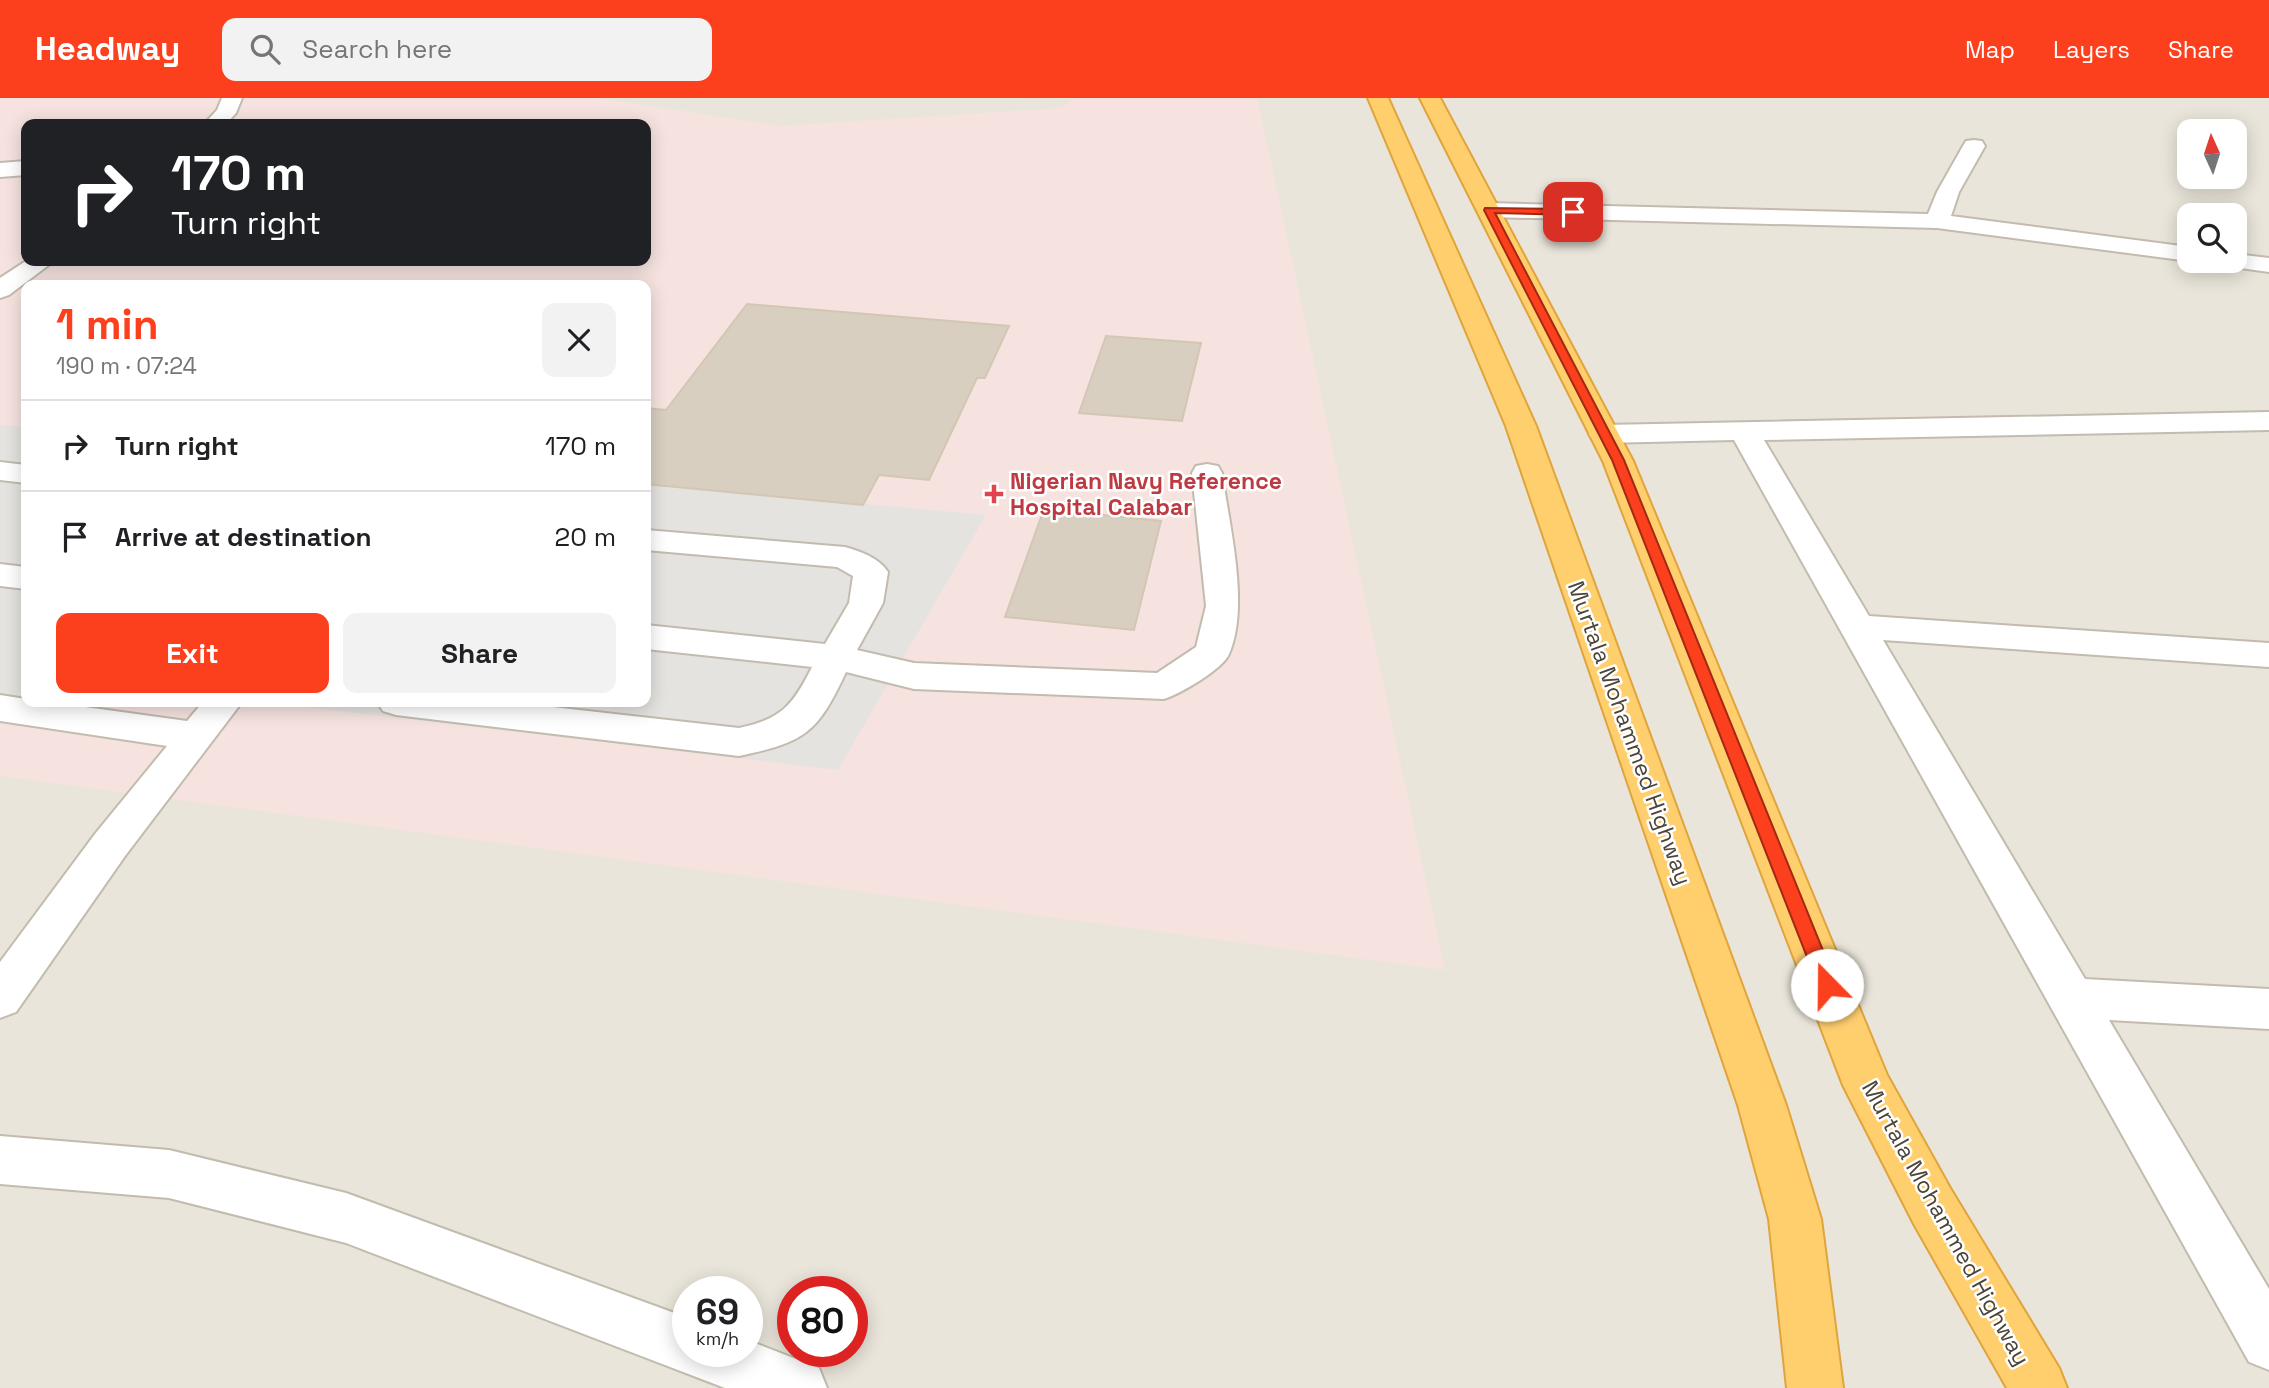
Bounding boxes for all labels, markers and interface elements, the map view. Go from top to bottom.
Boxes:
search box [222,18,712,81]
text: Headway [35,28,180,70]
icon: search [246,30,284,68]
text: Search here [302,32,452,66]
text: Map [1965,34,2015,65]
text: Layers [2053,34,2130,65]
text: Share [2168,34,2234,65]
north arrow [2177,119,2247,189]
map controls [2177,119,2247,273]
text: 170 m [171,142,306,204]
icon: right [56,147,147,238]
pin [1543,182,1603,242]
icon: arrive [1554,193,1592,231]
text: Turn right [171,203,321,243]
button: search [2177,203,2247,273]
text: 1 min [56,298,159,351]
button: close [542,303,616,377]
text: 190 m · 07:24 [56,351,197,381]
icon: right [56,427,94,465]
text: Turn right [115,429,239,463]
text: 170 m [545,429,616,463]
place label: Nigerian Navy Reference Hospital Calabar [1010,466,1282,522]
marker: Nigerian Navy Reference Hospital Calabar [984,484,1004,504]
icon: arrive [56,518,94,556]
text: Arrive at destination [115,520,372,554]
text: 20 m [555,520,616,554]
street label: Murtala Mohammed Highway [1561,577,1699,889]
button: Exit [56,613,329,693]
button: Share [343,613,616,693]
position arrow [1790,948,1864,1022]
street label: Murtala Mohammed Highway [1855,1075,2037,1371]
speed limit sign: 80 [777,1276,868,1367]
text: 69 [696,1290,739,1334]
text: km/h [696,1327,739,1350]

